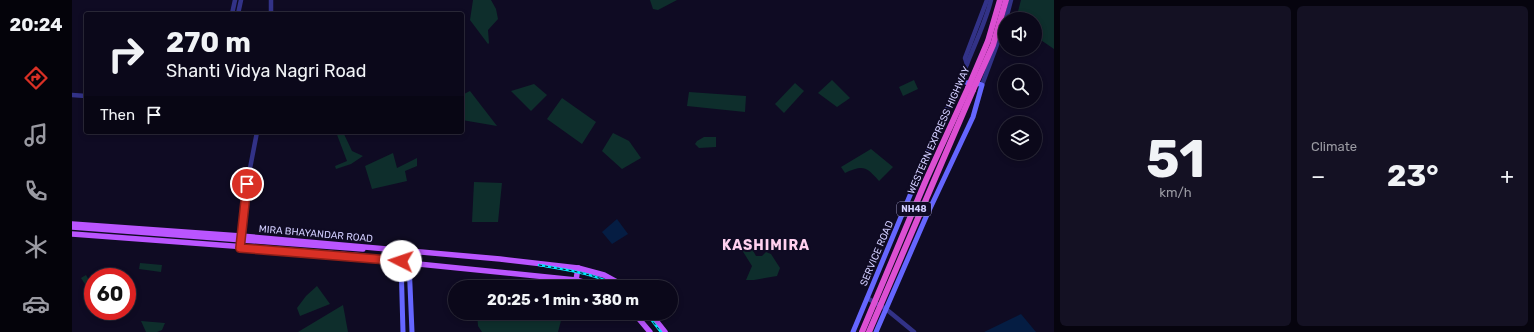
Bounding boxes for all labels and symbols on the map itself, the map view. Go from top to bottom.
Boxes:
street label: WESTERN EXPRESS HIGHWAY [905,64,973,196]
pin [230,167,264,201]
road number: NH48 [897,202,931,216]
street label: SERVICE ROAD [858,219,896,288]
street label: MIRA BHAYANDAR ROAD [258,223,374,245]
district label: KASHIMIRA [722,237,810,254]
position arrow [380,240,422,282]
speed limit sign: 60 [84,268,136,320]

